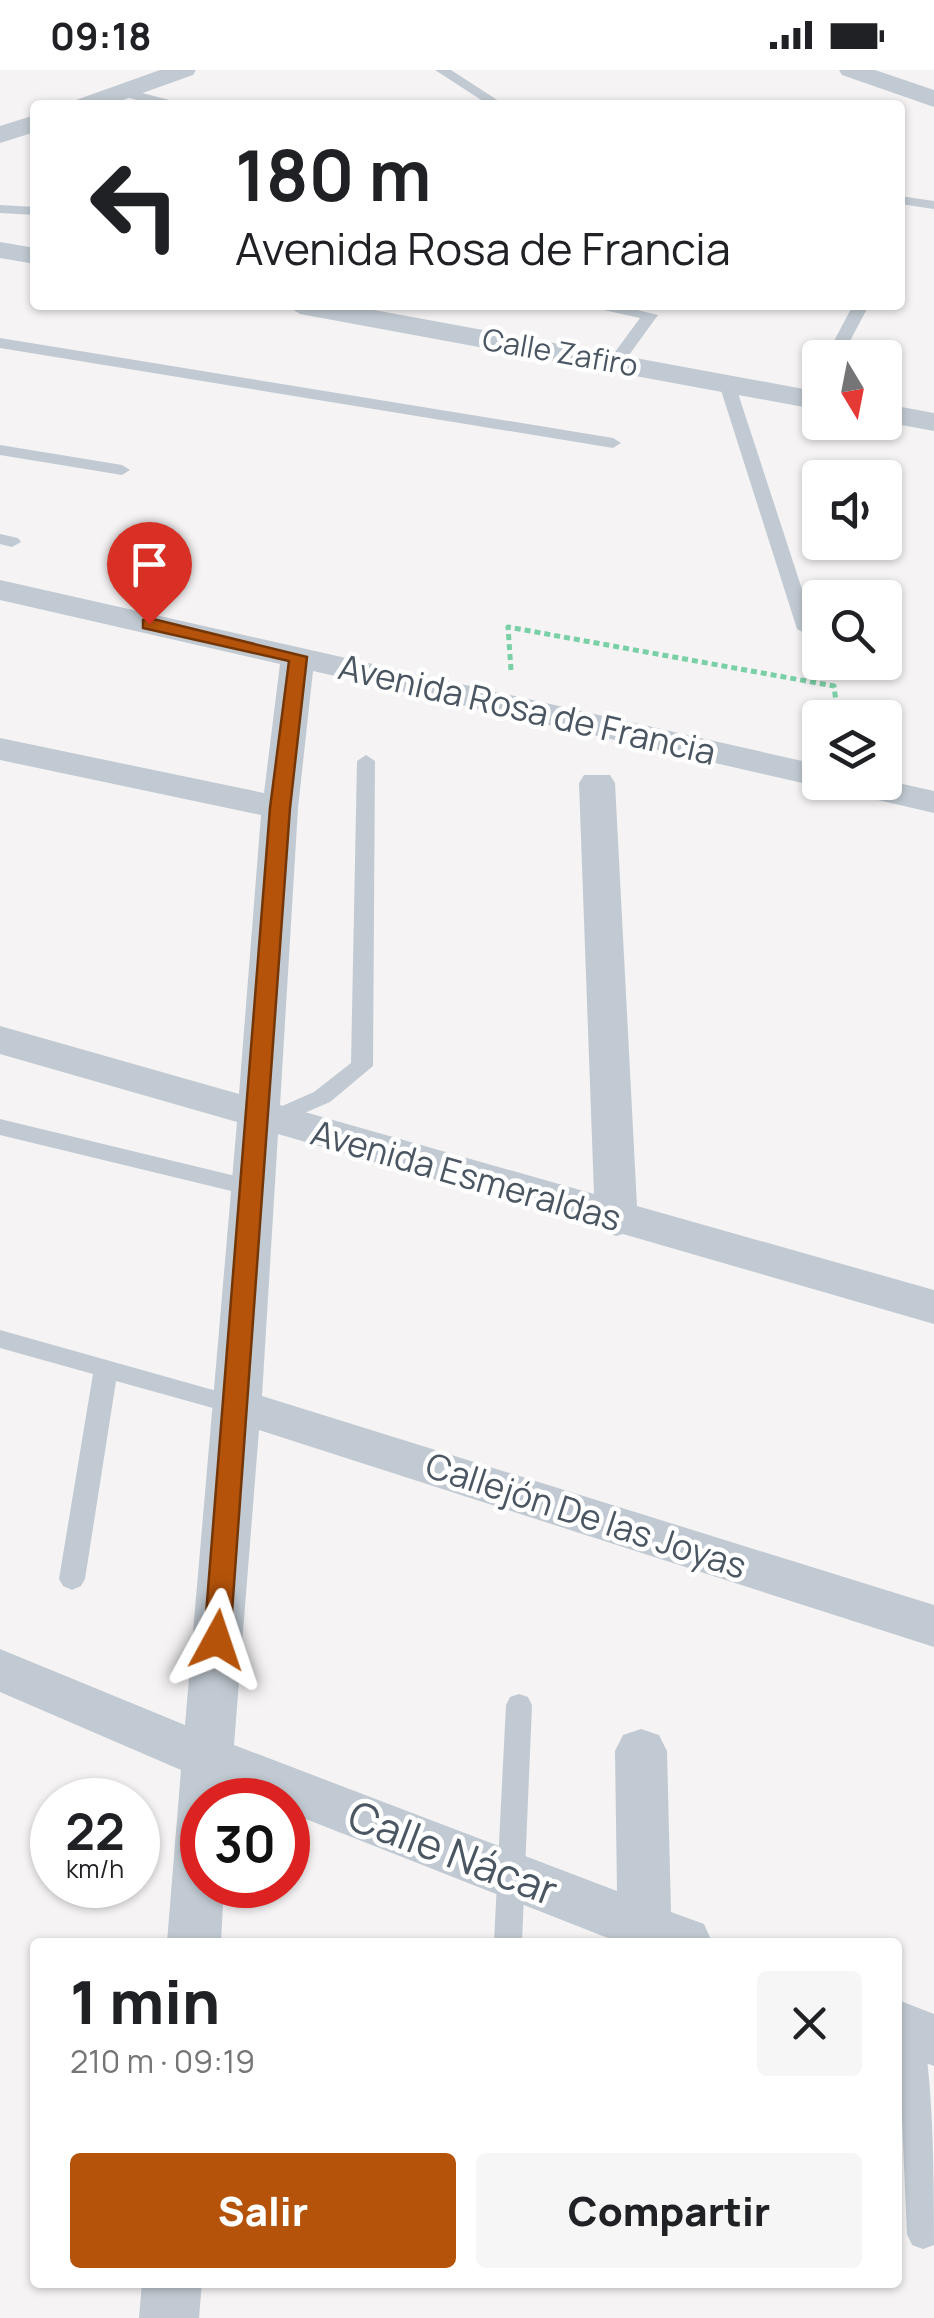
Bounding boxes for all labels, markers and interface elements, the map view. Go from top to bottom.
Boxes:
text: 09:18 [50,9,152,61]
text: 180 m [235,126,432,222]
icon: left [70,140,200,270]
text: Avenida Rosa de Francia [235,217,731,279]
street label: Calle Zafiro [479,318,641,385]
north arrow [802,340,902,440]
map controls [802,340,902,800]
button: sound [802,460,902,560]
pin [107,522,192,625]
icon: arrive [122,537,177,592]
button: search [802,580,902,680]
street label: Avenida Rosa de Francia [334,642,721,776]
button: layers [802,700,902,800]
street label: Avenida Esmeraldas [306,1108,627,1242]
street label: Callejón De las Joyas [420,1441,753,1590]
position arrow [165,1588,269,1692]
speed limit sign: 30 [180,1778,310,1908]
street label: Calle Nácar [340,1786,566,1918]
text: 22 [65,1797,125,1865]
text: km/h [66,1851,124,1886]
text: 1 min [70,1960,220,2042]
button: close [757,1971,862,2076]
text: 210 m · 09:19 [70,2039,255,2083]
button: Salir [70,2153,456,2268]
button: Compartir [476,2153,862,2268]

